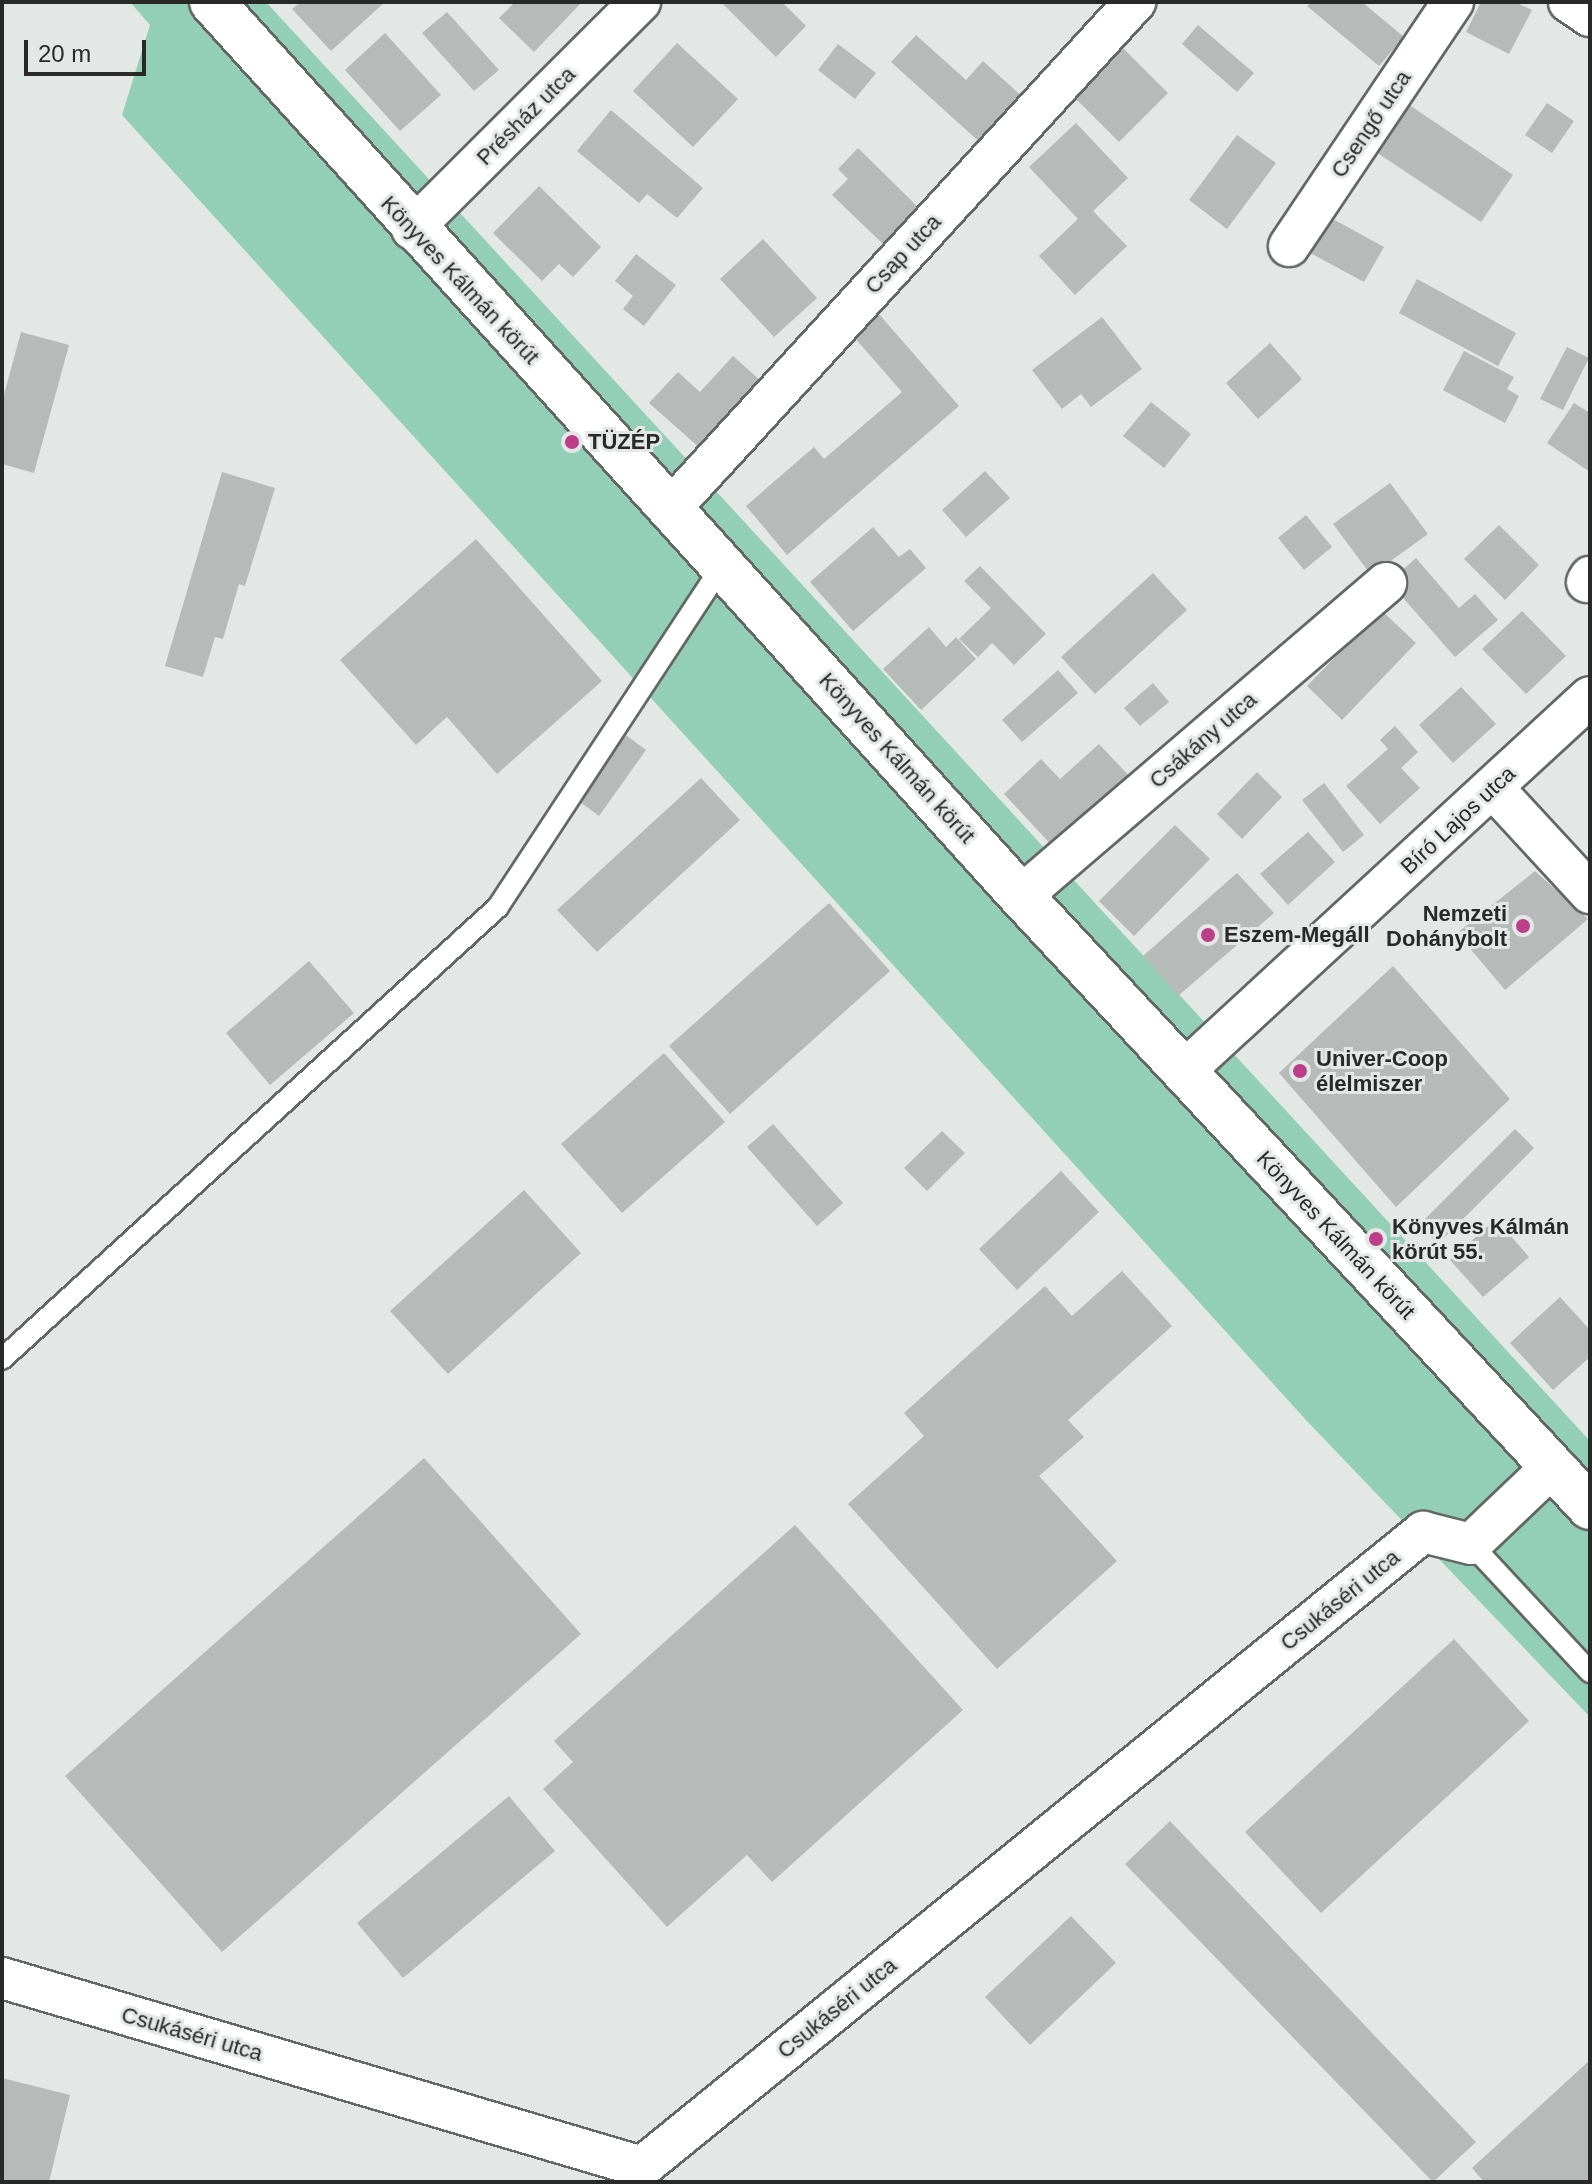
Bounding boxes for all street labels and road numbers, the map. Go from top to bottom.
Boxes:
street label: Présház utca [471,61,581,171]
street label: Csengő utca [1326,65,1416,183]
street label: Könyves Kálmán körút [375,191,545,369]
street label: Csap utca [860,209,946,299]
street label: Könyves Kálmán körút [814,667,980,849]
street label: Csákány utca [1144,686,1262,794]
street label: Bíró Lajos utca [1395,760,1521,880]
street label: Könyves Kálmán körút [1251,1146,1421,1324]
street label: Csukáséri utca [1275,1544,1405,1656]
street label: Csukáséri utca [772,1952,902,2064]
street label: Csukáséri utca [118,2001,266,2067]

